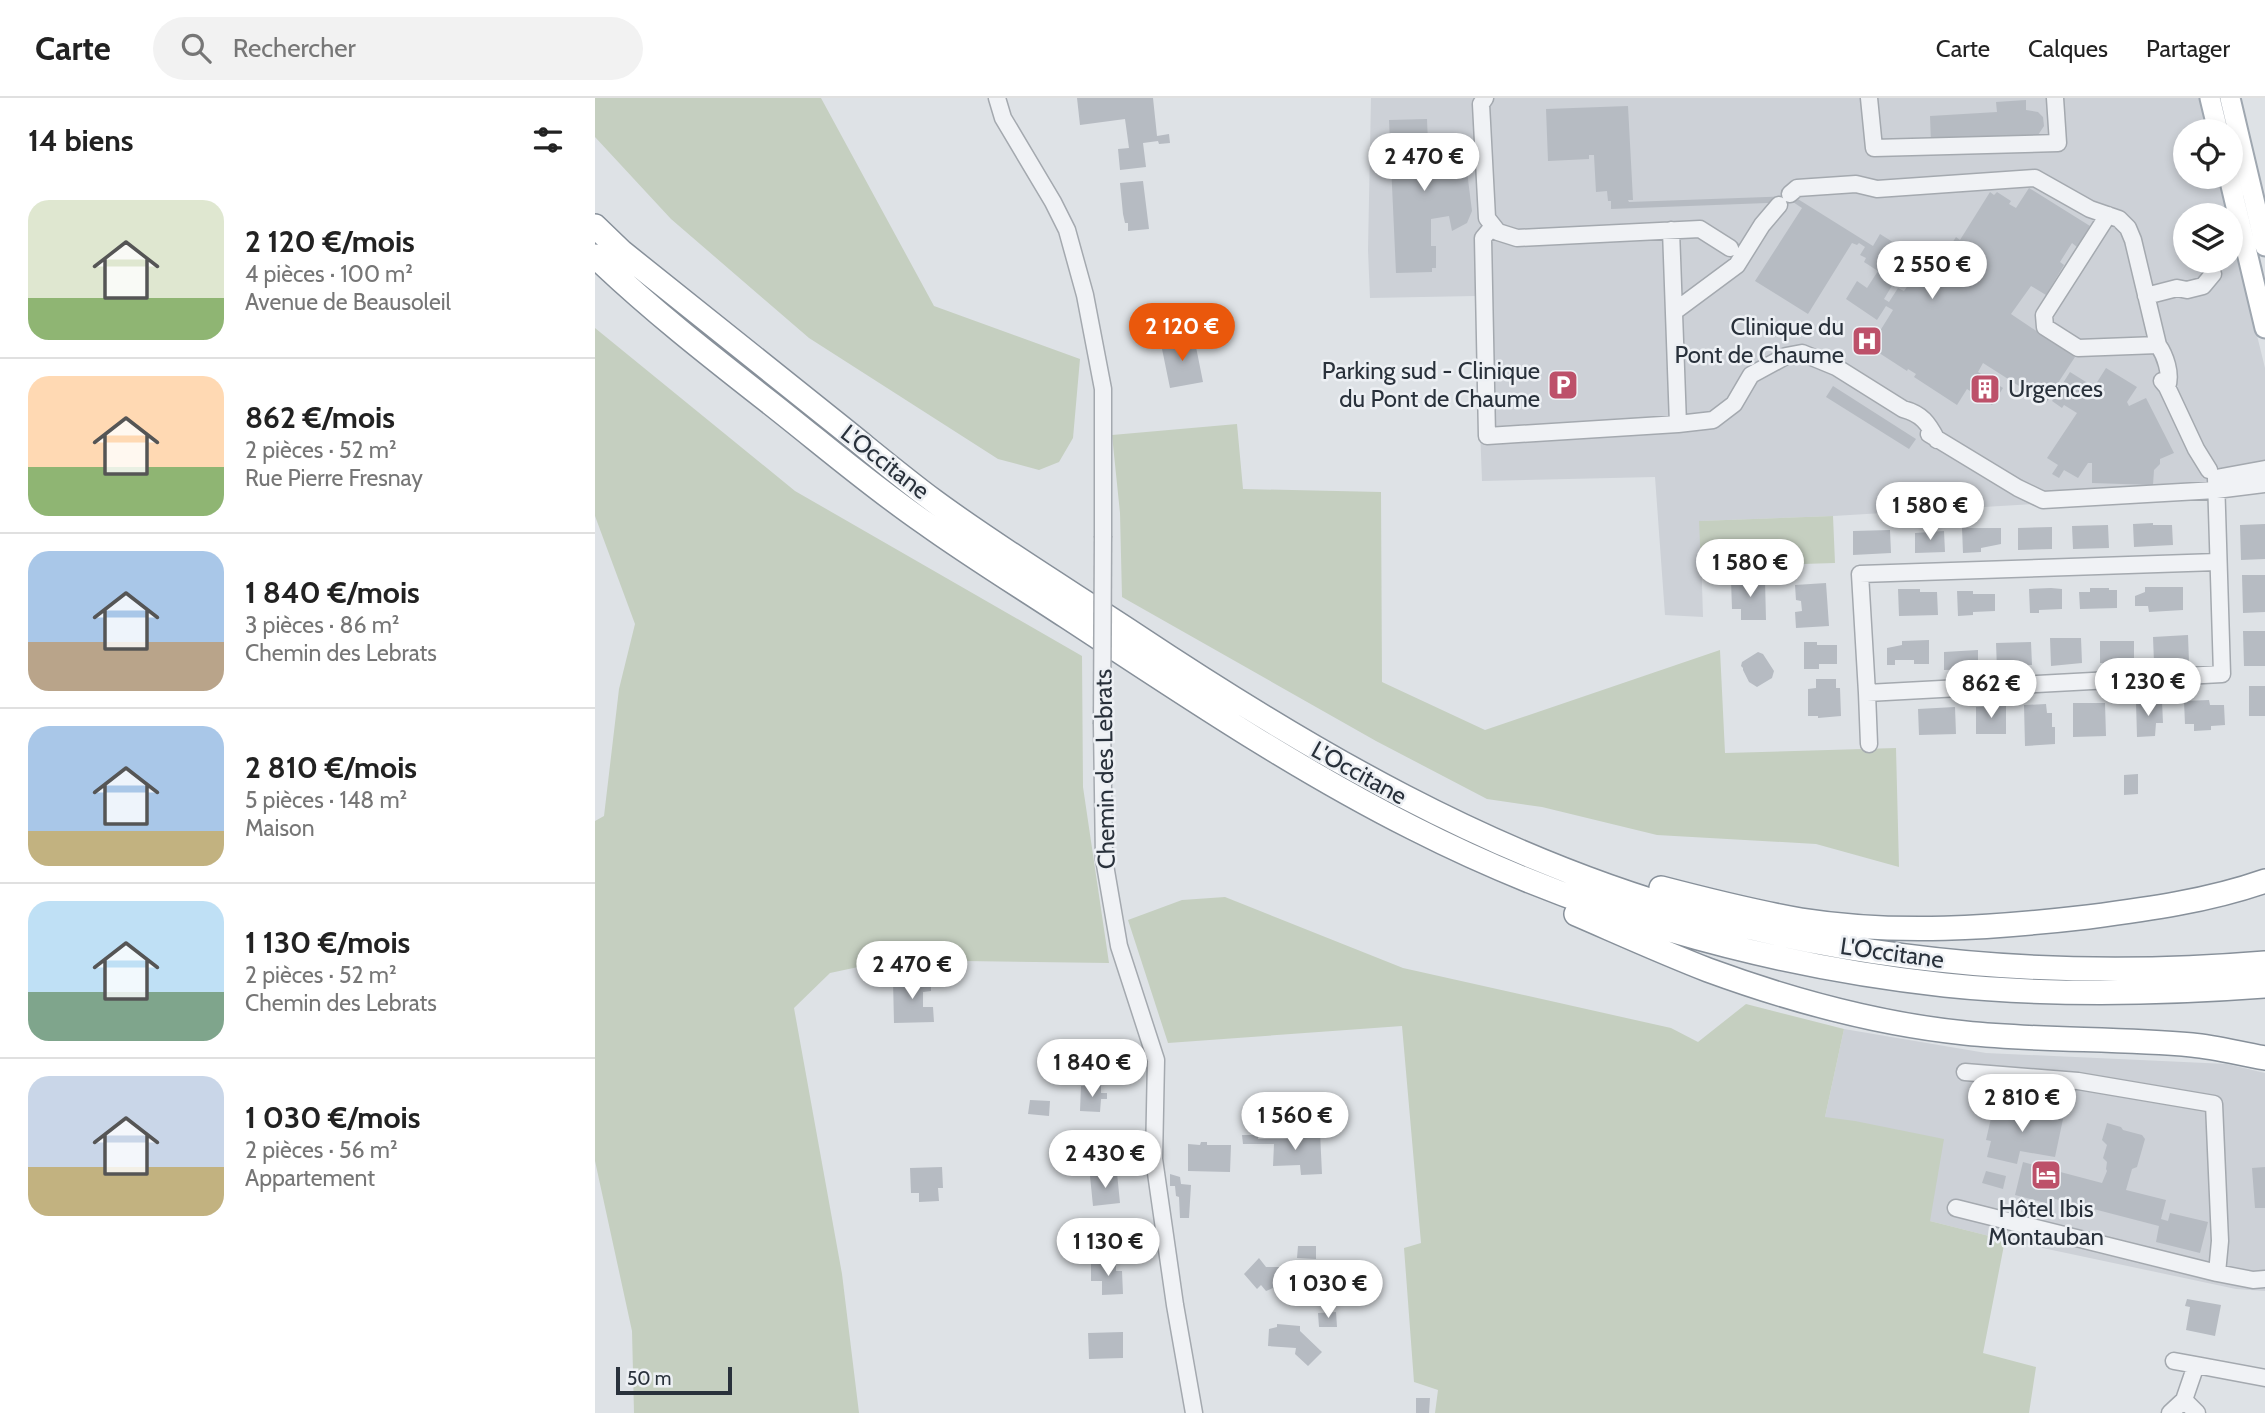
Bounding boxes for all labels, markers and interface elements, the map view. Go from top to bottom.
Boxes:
search box [153,17,643,80]
text: Carte [35,28,111,68]
icon: search [177,29,215,67]
text: Rechercher [233,32,356,64]
text: Carte [1936,34,1990,63]
text: Calques [2028,34,2108,63]
text: Partager [2146,34,2230,63]
map controls [2173,119,2243,273]
button: locate [2173,119,2243,189]
icon: filters [529,121,567,159]
text: 14 biens [28,122,133,159]
pin: 2 470 € [1359,134,1489,193]
text: 2 470 € [1384,142,1464,170]
button: layers [2173,203,2243,273]
text: 2 120 €/mois [245,223,415,260]
icon: home [84,228,168,312]
pin: 2 550 € [1867,242,1997,301]
text: 2 550 € [1893,250,1971,278]
text: 4 pièces · 100 m² [245,260,413,288]
text: Avenue de Beausoleil [245,288,451,316]
pin: 2 120 € [1117,303,1247,363]
text: 2 120 € [1145,312,1219,340]
place label: Clinique du Pont de Chaume [1674,312,1844,369]
hospital icon: Clinique du Pont de Chaume [1850,324,1884,358]
place label: Parking sud - Clinique du Pont de Chaume [1322,356,1540,413]
parking icon: Parking sud - Clinique du Pont de Chaume [1546,368,1580,402]
building icon: Urgences [1968,372,2002,406]
place label: Urgences [2008,374,2103,403]
text: 862 €/mois [245,399,395,436]
icon: home [84,404,168,488]
street label: L'Occitane [835,418,935,505]
text: 2 pièces · 52 m² [245,436,397,464]
text: Rue Pierre Fresnay [245,464,423,492]
pin: 1 580 € [1865,482,1995,542]
text: 1 580 € [1892,491,1968,519]
pin: 1 580 € [1685,540,1815,599]
text: 1 580 € [1712,548,1788,576]
text: 1 840 €/mois [245,574,420,611]
icon: home [84,579,168,663]
text: 3 pièces · 86 m² [245,611,399,639]
text: Chemin des Lebrats [245,639,437,667]
pin: 1 230 € [2083,658,2213,718]
pin: 862 € [1942,660,2040,720]
text: 1 230 € [2111,667,2185,695]
street label: Chemin des Lebrats [1088,669,1121,869]
text: 862 € [1962,669,2020,697]
street label: L'Occitane [1307,735,1412,811]
text: 2 810 €/mois [245,749,417,786]
icon: home [84,754,168,838]
text: 5 pièces · 148 m² [245,786,407,814]
text: Maison [245,814,314,842]
text: 1 130 €/mois [245,924,410,961]
icon: home [84,929,168,1013]
street label: L'Occitane [1838,931,1946,974]
pin: 2 470 € [847,942,977,1001]
text: 2 470 € [872,950,952,978]
text: 2 pièces · 52 m² [245,961,397,989]
text: Chemin des Lebrats [245,989,437,1017]
pin: 1 840 € [1027,1040,1157,1099]
text: 1 840 € [1053,1048,1131,1076]
pin: 2 810 € [1957,1074,2087,1134]
text: 2 810 € [1984,1083,2060,1111]
pin: 1 560 € [1230,1093,1360,1152]
text: 1 030 €/mois [245,1099,420,1136]
text: 1 560 € [1257,1101,1333,1129]
icon: home [84,1104,168,1188]
pin: 2 430 € [1040,1130,1170,1190]
text: 2 pièces · 56 m² [245,1136,398,1164]
text: 2 430 € [1065,1139,1145,1167]
hotel icon: Hôtel Ibis Montauban [2029,1158,2063,1192]
text: Appartement [245,1164,375,1192]
place label: Hôtel Ibis Montauban [1988,1194,2104,1251]
pin: 1 130 € [1043,1218,1173,1278]
text: 1 130 € [1073,1227,1143,1255]
pin: 1 030 € [1263,1260,1393,1320]
text: 1 030 € [1289,1269,1367,1297]
scale bar [616,1364,731,1396]
text: 50 m [627,1367,671,1390]

